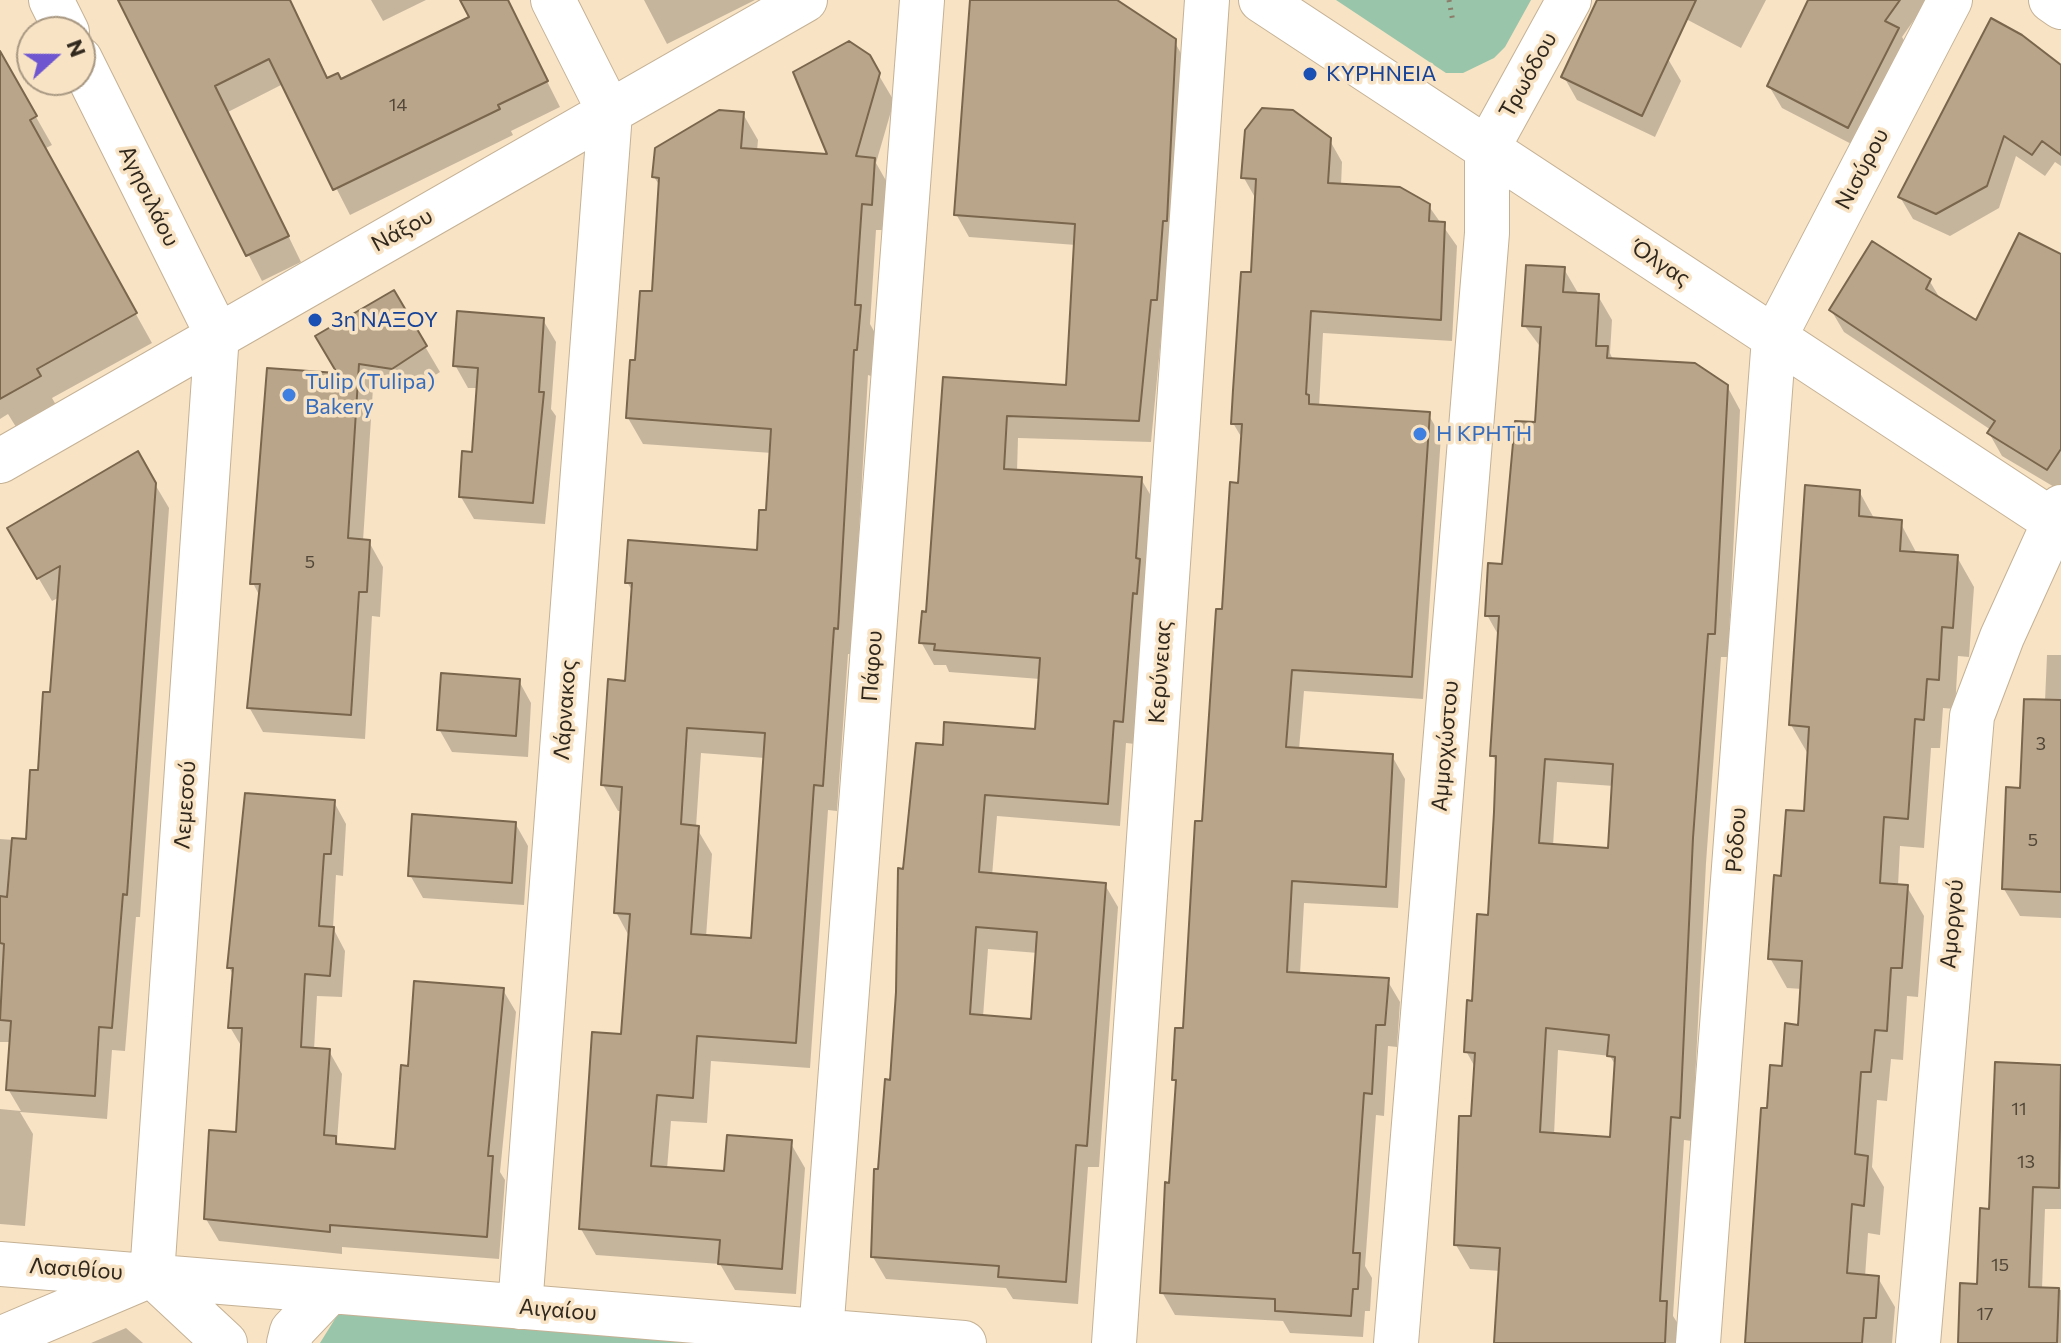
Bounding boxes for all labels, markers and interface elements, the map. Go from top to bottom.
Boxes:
north arrow [16,16,96,96]
street label: Τρωόδου [1494,28,1562,122]
text: N [61,35,93,60]
place label: ΚΥΡΗΝΕΙΑ [1326,61,1436,87]
marker: ΚΥΡΗΝΕΙΑ [1301,65,1319,83]
house number: 14 [389,94,407,116]
street label: Νισύρου [1830,124,1894,214]
street label: Αγησιλάου [113,141,185,251]
street label: Νάξου [367,202,437,258]
street label: Όλγας [1627,234,1695,292]
place label: 3η ΝΑΞΟΥ [331,307,438,333]
marker: 3η ΝΑΞΟΥ [306,311,324,329]
place label: Tulip (Tulipa) Bakery [305,369,435,420]
marker: Tulip (Tulipa) Bakery [280,386,298,404]
place label: Η ΚΡΗΤΗ [1436,421,1532,447]
marker: Η ΚΡΗΤΗ [1411,425,1429,443]
house number: 5 [305,551,315,573]
street label: Κερύνειας [1143,620,1177,724]
street label: Πάφου [856,630,888,702]
street label: Λάρνακος [548,659,582,761]
street label: Αμμοχώστου [1426,679,1464,813]
house number: 3 [2036,733,2046,755]
street label: Λεμεσού [169,760,201,850]
street label: Ρόδου [1721,807,1751,873]
house number: 5 [2028,829,2038,851]
street label: Αμοργού [1935,878,1969,970]
house number: 11 [2011,1098,2027,1120]
house number: 13 [2017,1151,2035,1173]
street label: Λασιθίου [28,1253,124,1285]
house number: 15 [1991,1254,2009,1276]
street label: Αιγαίου [518,1293,598,1327]
house number: 17 [1976,1303,1994,1325]

